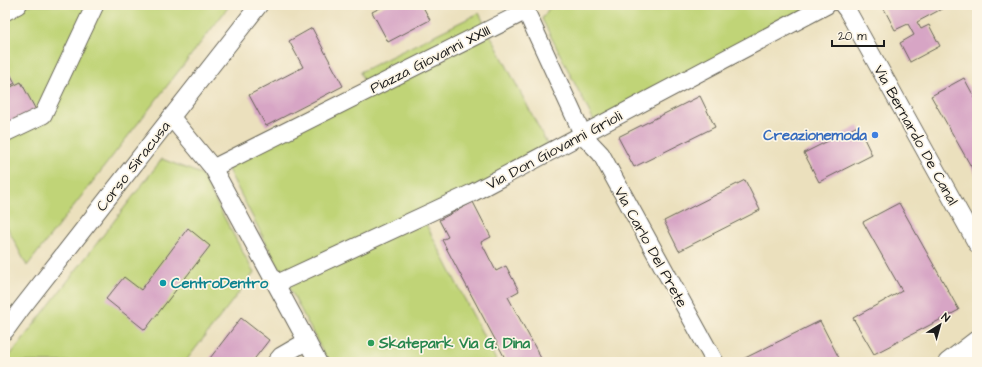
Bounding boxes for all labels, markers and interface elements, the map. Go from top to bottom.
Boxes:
street label: Piazza Giovanni XXIII [366,20,494,99]
scale bar [832,22,884,48]
text: 20 m [838,28,867,45]
street label: Via Bernardo De Canal [868,61,963,209]
street label: Via Don Giovanni Grioli [483,105,626,195]
street label: Corso Siracusa [91,116,176,216]
place label: Creazionemoda [763,125,867,146]
marker: Creazionemoda [870,130,880,140]
street label: Via Carlo Del Prete [609,183,692,311]
place label: CentroDentro [171,273,269,294]
marker: CentroDentro [158,278,168,288]
north arrow [920,305,960,345]
text: N [938,309,953,326]
place label: Skatepark Via G. Dina [378,333,530,354]
marker: Skatepark Via G. Dina [366,338,376,348]

